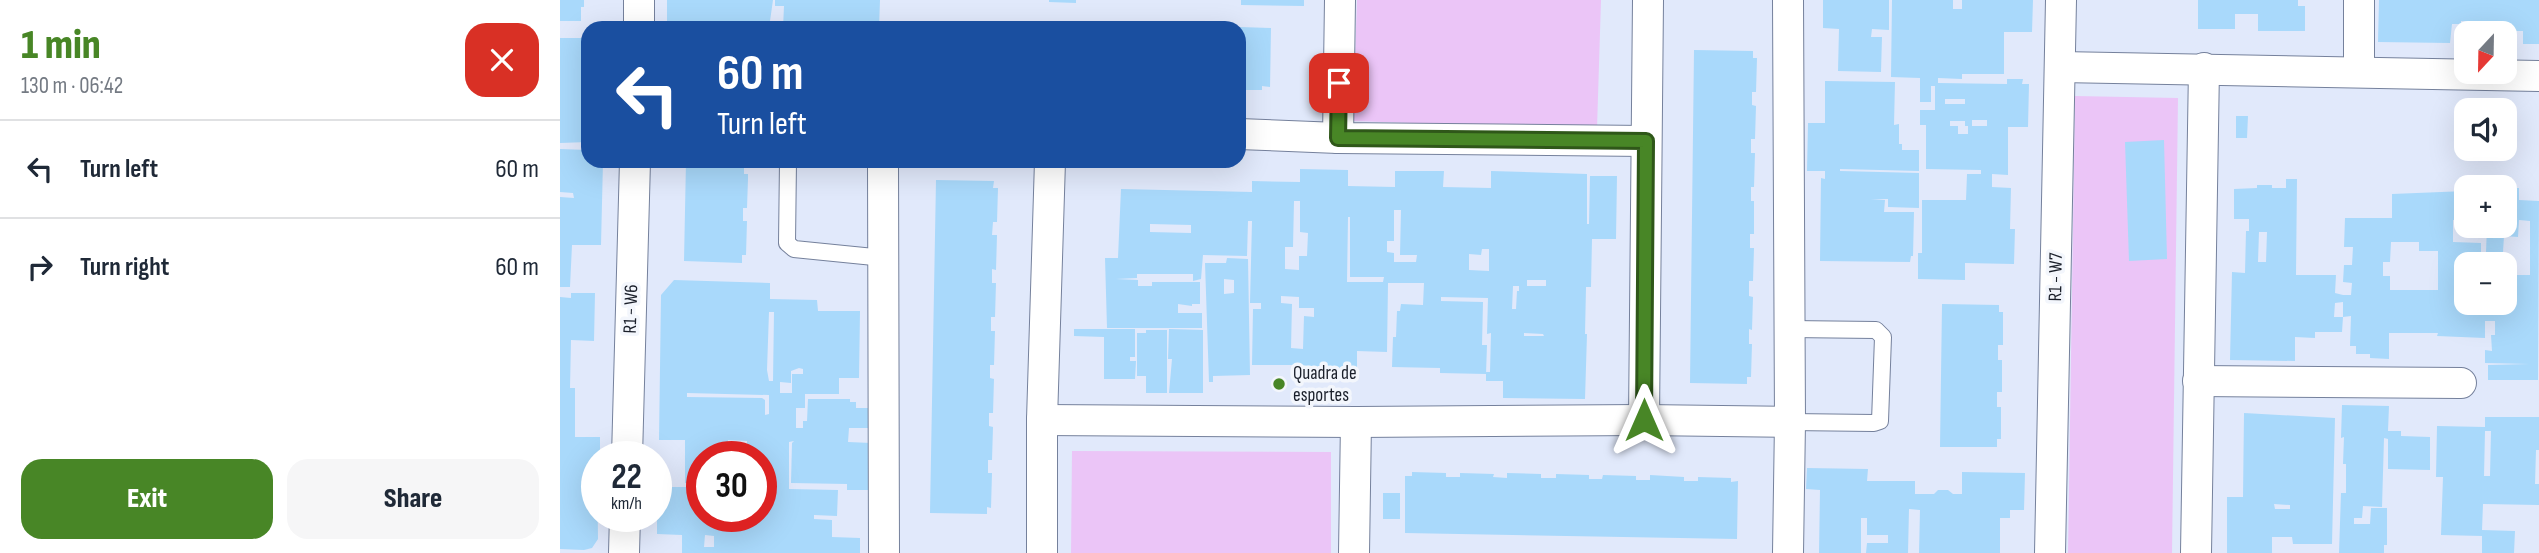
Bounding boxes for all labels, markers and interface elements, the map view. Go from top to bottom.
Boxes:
text: 1 min [21,20,101,71]
north arrow [2454,21,2516,84]
map controls [2454,21,2517,315]
button: close [465,23,539,97]
text: 60 m [717,45,804,104]
icon: left [602,49,693,140]
pin [1309,53,1369,113]
icon: arrive [1320,64,1358,102]
text: 130 m · 06:42 [21,72,123,100]
button: sound [2454,98,2517,161]
text: Turn left [717,105,807,144]
icon: left [21,150,59,188]
text: Turn left [80,154,158,185]
text: 60 m [495,154,539,185]
button: + [2454,175,2517,238]
icon: right [21,248,59,286]
text: Turn right [80,252,169,283]
text: 60 m [495,252,539,283]
street label: R1 - W7 [2044,252,2068,302]
button: − [2454,252,2517,315]
street label: R1 - W6 [619,284,643,334]
place label: Quadra de esportes [1293,362,1357,407]
marker: Quadra de esportes [1271,376,1287,392]
position arrow [1607,383,1681,457]
speed limit sign: 30 [686,441,777,532]
text: 22 [611,456,642,499]
button: Exit [21,459,273,539]
button: Share [287,459,539,539]
text: km/h [611,493,642,514]

